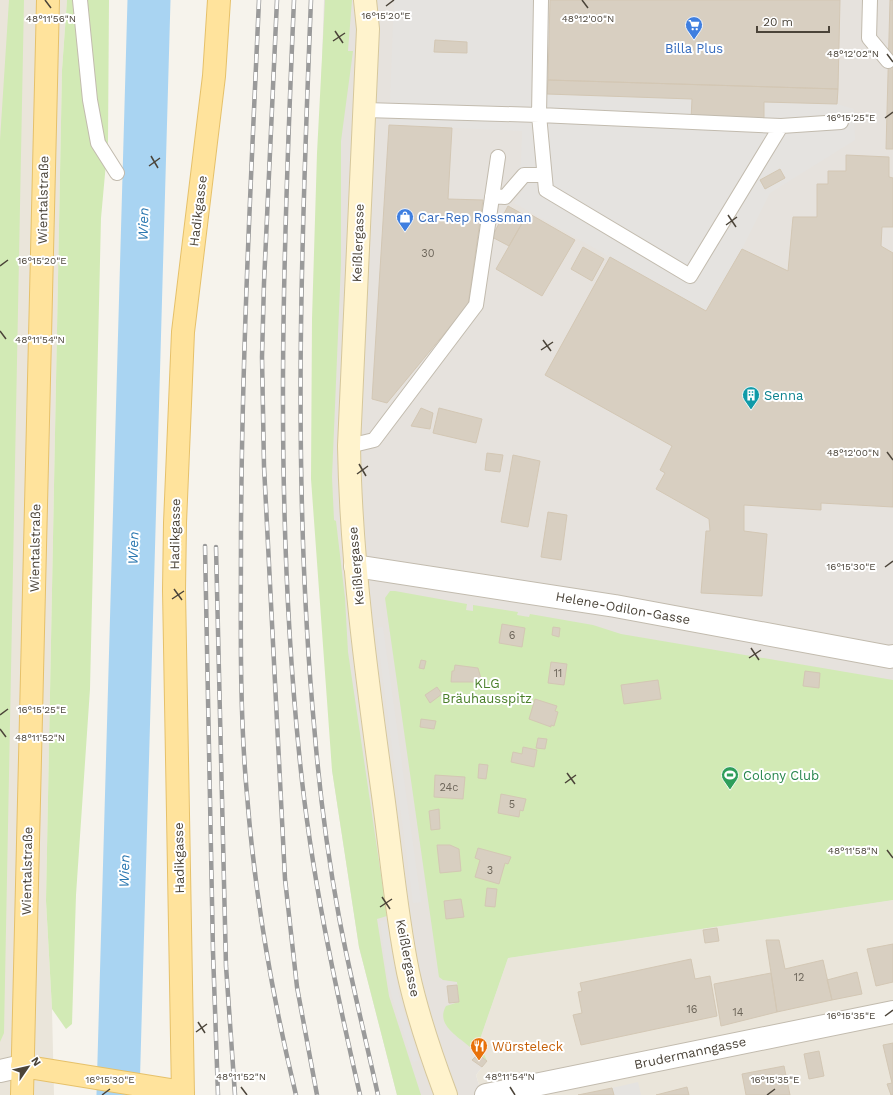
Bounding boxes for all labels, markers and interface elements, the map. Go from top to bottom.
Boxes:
scale bar [757,8,829,34]
text: 16°15'20"E [361,10,411,21]
text: 48°11'56"N [26,13,76,24]
text: 48°12'00"N [562,13,614,24]
supermarket icon: Billa Plus [684,15,704,40]
text: 20 m [763,15,793,29]
place label: Billa Plus [665,41,723,56]
text: 48°12'02"N [827,48,879,59]
text: 16°15'25"E [827,112,875,123]
street label: Wientalstraße [35,156,51,244]
street label: Hadikgasse [186,175,210,247]
street label: Keißlergasse [349,203,367,283]
water label: Wien [134,207,152,241]
shop icon: Car-Rep Rossman [395,207,415,232]
place label: Car-Rep Rossman [418,210,532,225]
house number: 30 [421,247,435,260]
text: 16°15'20"E [17,255,67,266]
text: 48°11'54"N [15,334,65,345]
building icon: Senna [741,385,761,410]
place label: Senna [764,388,804,403]
text: 48°12'00"N [827,447,879,458]
street label: Hadikgasse [167,498,183,570]
street label: Wientalstraße [27,504,43,592]
street label: Keißlergasse [345,526,367,606]
water label: Wien [124,531,142,565]
text: 16°15'30"E [826,561,876,572]
street label: Helene-Odilon-Gasse [555,589,691,627]
house number: 6 [509,629,516,642]
house number: 11 [554,667,562,680]
park label: KLG Bräuhausspitz [442,676,532,706]
text: 16°15'25"E [18,704,66,715]
text: 48°11'52"N [15,732,65,743]
sports icon: Colony Club [720,765,740,790]
place label: Colony Club [743,768,819,783]
house number: 24c [440,781,458,794]
house number: 5 [509,798,515,811]
street label: Hadikgasse [171,822,187,894]
street label: Wientalstraße [19,827,35,915]
text: 48°11'58"N [828,845,878,856]
water label: Wien [115,854,133,888]
house number: 3 [487,864,493,877]
street label: Keißlergasse [393,918,423,998]
house number: 12 [794,971,804,984]
house number: 16 [687,1003,698,1016]
house number: 14 [732,1006,744,1019]
text: 16°15'35"E [827,1010,875,1021]
street label: Brudermanngasse [633,1034,747,1072]
restaurant icon: Würsteleck [469,1036,489,1061]
place label: Würsteleck [492,1039,564,1054]
north arrow [8,1047,48,1087]
text: N [28,1055,44,1069]
text: 48°11'52"N [216,1071,266,1082]
text: 48°11'54"N [485,1071,535,1082]
text: 16°15'30"E [85,1074,135,1085]
text: 16°15'35"E [751,1074,799,1085]

